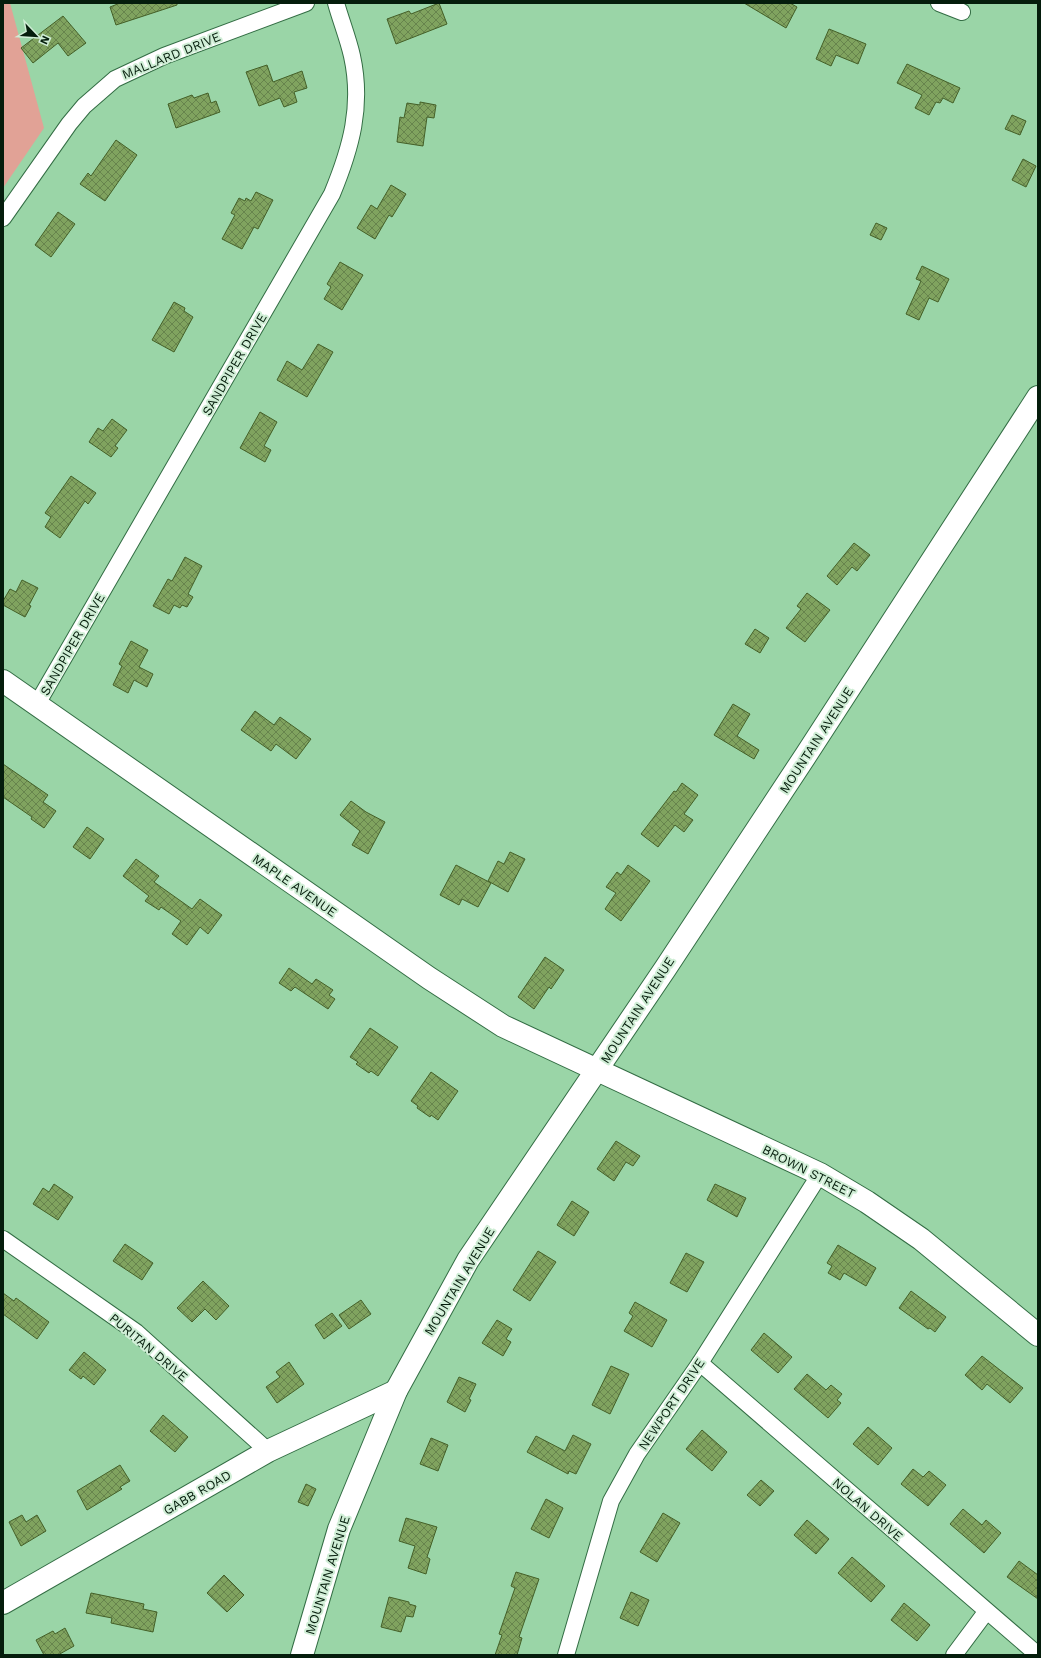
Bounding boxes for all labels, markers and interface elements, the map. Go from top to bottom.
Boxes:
north arrow [16,16,56,56]
street label: MALLARD DRIVE [120,29,223,82]
text: N [37,34,52,46]
street label: SANDPIPER DRIVE [199,311,270,418]
street label: SANDPIPER DRIVE [37,591,108,698]
street label: MOUNTAIN AVENUE [776,684,856,796]
street label: MAPLE AVENUE [250,851,340,920]
street label: MOUNTAIN AVENUE [597,954,677,1066]
street label: BROWN STREET [760,1142,858,1201]
street label: MOUNTAIN AVENUE [421,1224,498,1338]
street label: PURITAN DRIVE [107,1310,191,1384]
street label: NEWPORT DRIVE [635,1356,708,1453]
street label: GABB ROAD [161,1467,234,1518]
street label: NOLAN DRIVE [829,1475,906,1544]
street label: MOUNTAIN AVENUE [302,1514,353,1636]

